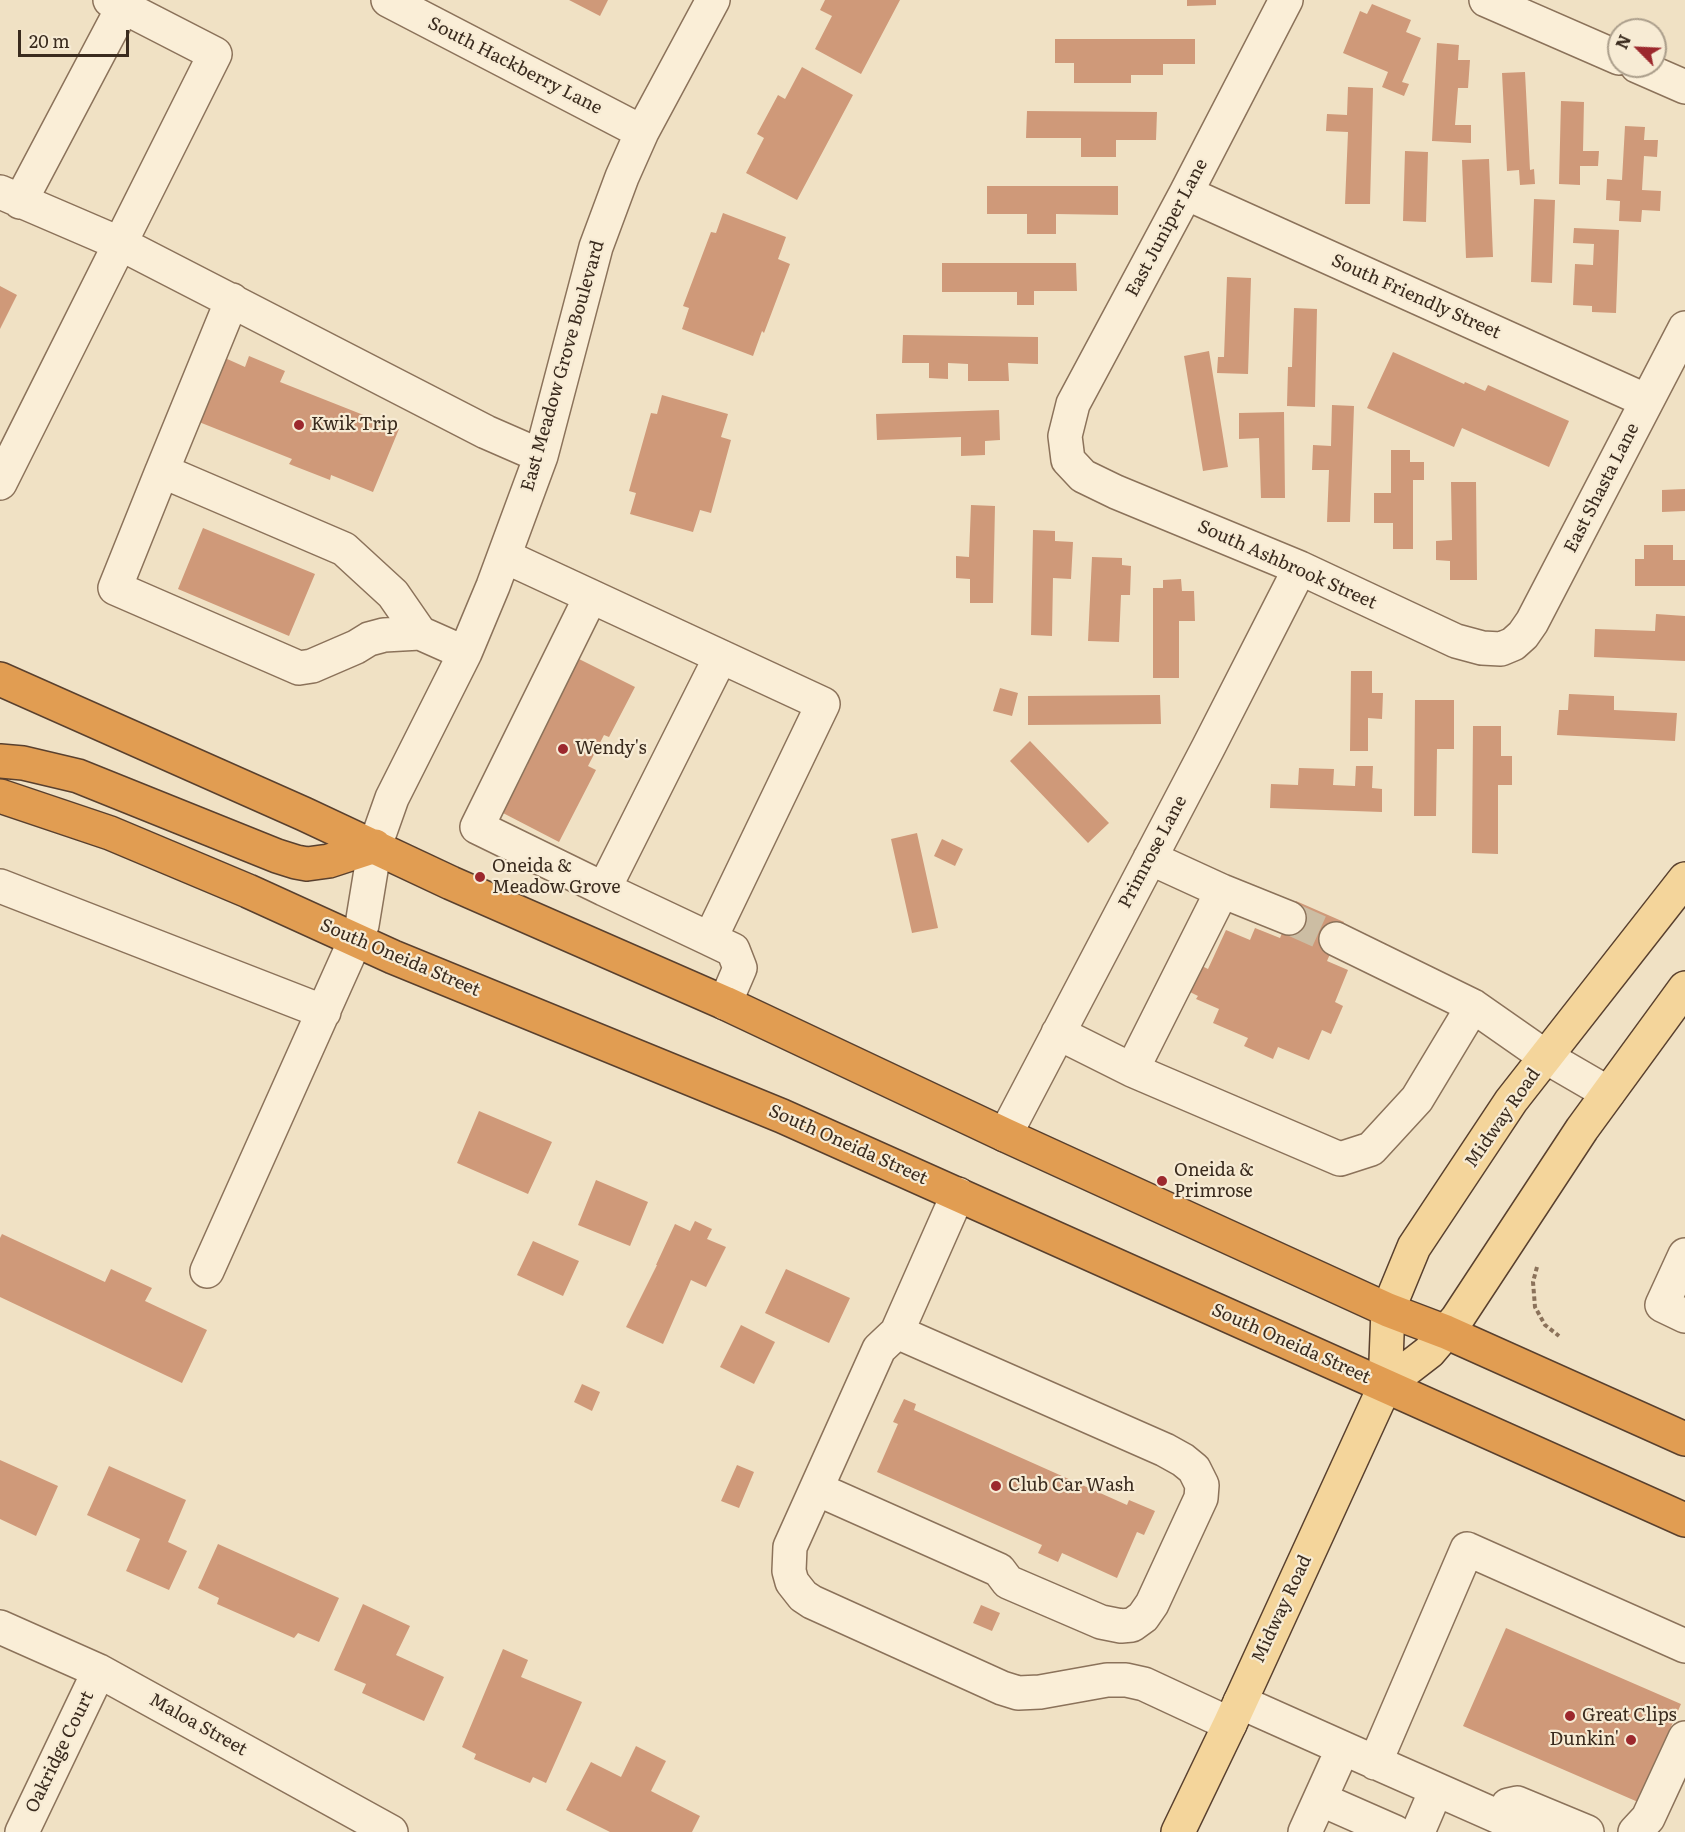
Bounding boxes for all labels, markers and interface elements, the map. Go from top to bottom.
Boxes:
street label: South Hackberry Lane [424,13,606,119]
scale bar [21,18,132,56]
north arrow [1607,18,1667,78]
text: 20 m [29,27,70,54]
text: N [1609,30,1636,53]
street label: East Juniper Lane [1122,155,1212,301]
street label: East Meadow Grove Boulevard [517,238,609,494]
street label: South Friendly Street [1328,250,1504,344]
place label: Kwik Trip [311,414,398,436]
marker: Kwik Trip [292,418,306,432]
street label: East Shasta Lane [1560,420,1644,556]
street label: South Ashbrook Street [1194,516,1380,614]
place label: Wendy's [575,738,647,760]
marker: Wendy's [556,742,570,756]
street label: Primrose Lane [1114,792,1192,912]
place label: Oneida & Meadow Grove [492,856,621,898]
marker: Oneida & Meadow Grove [473,870,487,884]
street label: South Oneida Street [317,915,483,1001]
street label: Midway Road [1461,1064,1545,1172]
street label: South Oneida Street [765,1100,931,1190]
place label: Oneida & Primrose [1174,1160,1254,1202]
marker: Oneida & Primrose [1155,1174,1169,1188]
street label: South Oneida Street [1208,1299,1374,1389]
place label: Club Car Wash [1008,1475,1135,1497]
marker: Club Car Wash [989,1479,1003,1493]
street label: Midway Road [1248,1552,1316,1666]
street label: Oakridge Court [21,1688,99,1816]
street label: Maloa Street [145,1689,251,1761]
place label: Great Clips [1582,1705,1677,1727]
marker: Great Clips [1563,1709,1577,1723]
place label: Dunkin' [1550,1729,1619,1751]
marker: Dunkin' [1624,1733,1638,1747]

